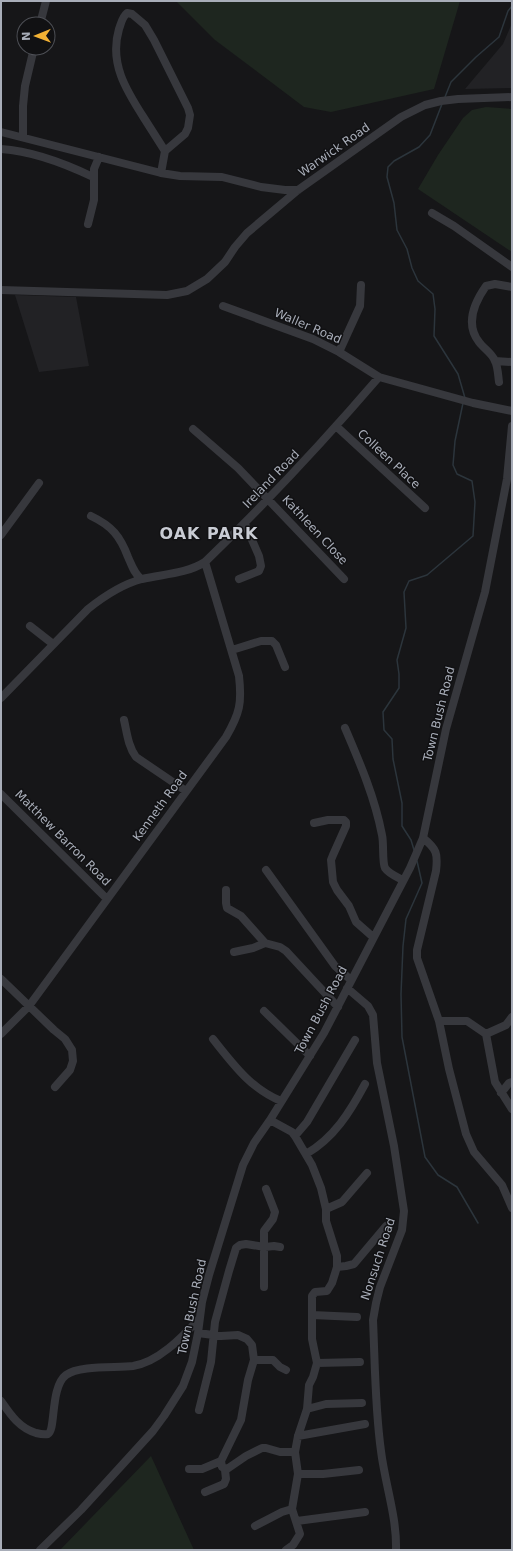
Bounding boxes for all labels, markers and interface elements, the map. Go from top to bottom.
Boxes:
north arrow [16,16,56,56]
text: N [20,31,33,41]
street label: Warwick Road [296,120,372,180]
street label: Waller Road [272,306,344,346]
street label: Colleen Place [355,426,423,492]
street label: Ireland Road [240,447,302,511]
street label: Kathleen Close [279,492,351,568]
district label: OAK PARK [160,524,258,543]
street label: Town Bush Road [420,665,458,764]
street label: Kenneth Road [130,768,190,844]
street label: Matthew Barron Road [12,787,114,889]
street label: Town Bush Road [291,964,350,1057]
street label: Nonsuch Road [358,1216,398,1302]
street label: Town Bush Road [175,1258,209,1357]

